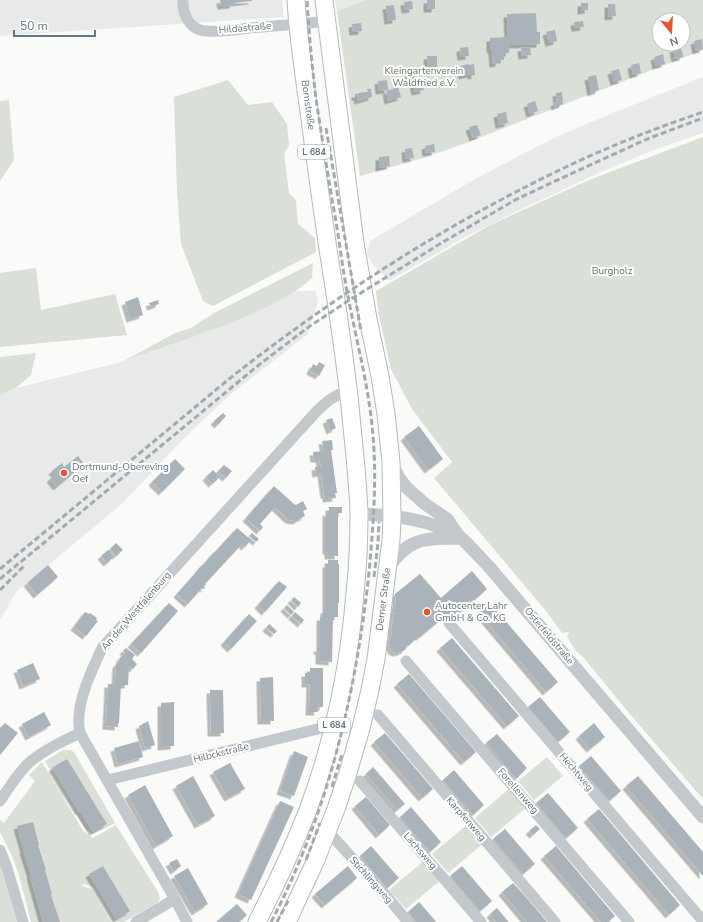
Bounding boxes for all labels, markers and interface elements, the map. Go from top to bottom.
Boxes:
scale bar [14,12,95,38]
north arrow [651,12,691,52]
text: 50 m [20,18,48,34]
street label: Hildastraße [218,19,272,37]
text: N [668,33,680,49]
park label: Kleingartenverein Waldfried e.V. [384,64,464,90]
street label: Bornstraße [298,79,318,131]
road number: L 684 [298,145,330,159]
park label: Burgholz [592,264,633,278]
place label: Dortmund-Obereving Oef [72,460,169,486]
marker: Dortmund-Obereving Oef [59,468,69,478]
street label: Derner Straße [373,567,394,631]
street label: An der Westfalenburg [98,569,174,653]
place label: Autocenter Lahr GmbH & Co. KG [435,599,508,625]
street label: Osterfeldstraße [521,604,577,668]
marker: Autocenter Lahr GmbH & Co. KG [422,607,432,617]
road number: L 684 [318,718,350,732]
street label: Hilbckstraße [192,739,250,767]
street label: Hechtweg [556,750,596,794]
street label: Forellenweg [494,765,542,817]
street label: Karpfenweg [443,794,489,844]
street label: Lachsweg [400,829,440,873]
street label: Stichlingweg [346,854,396,907]

